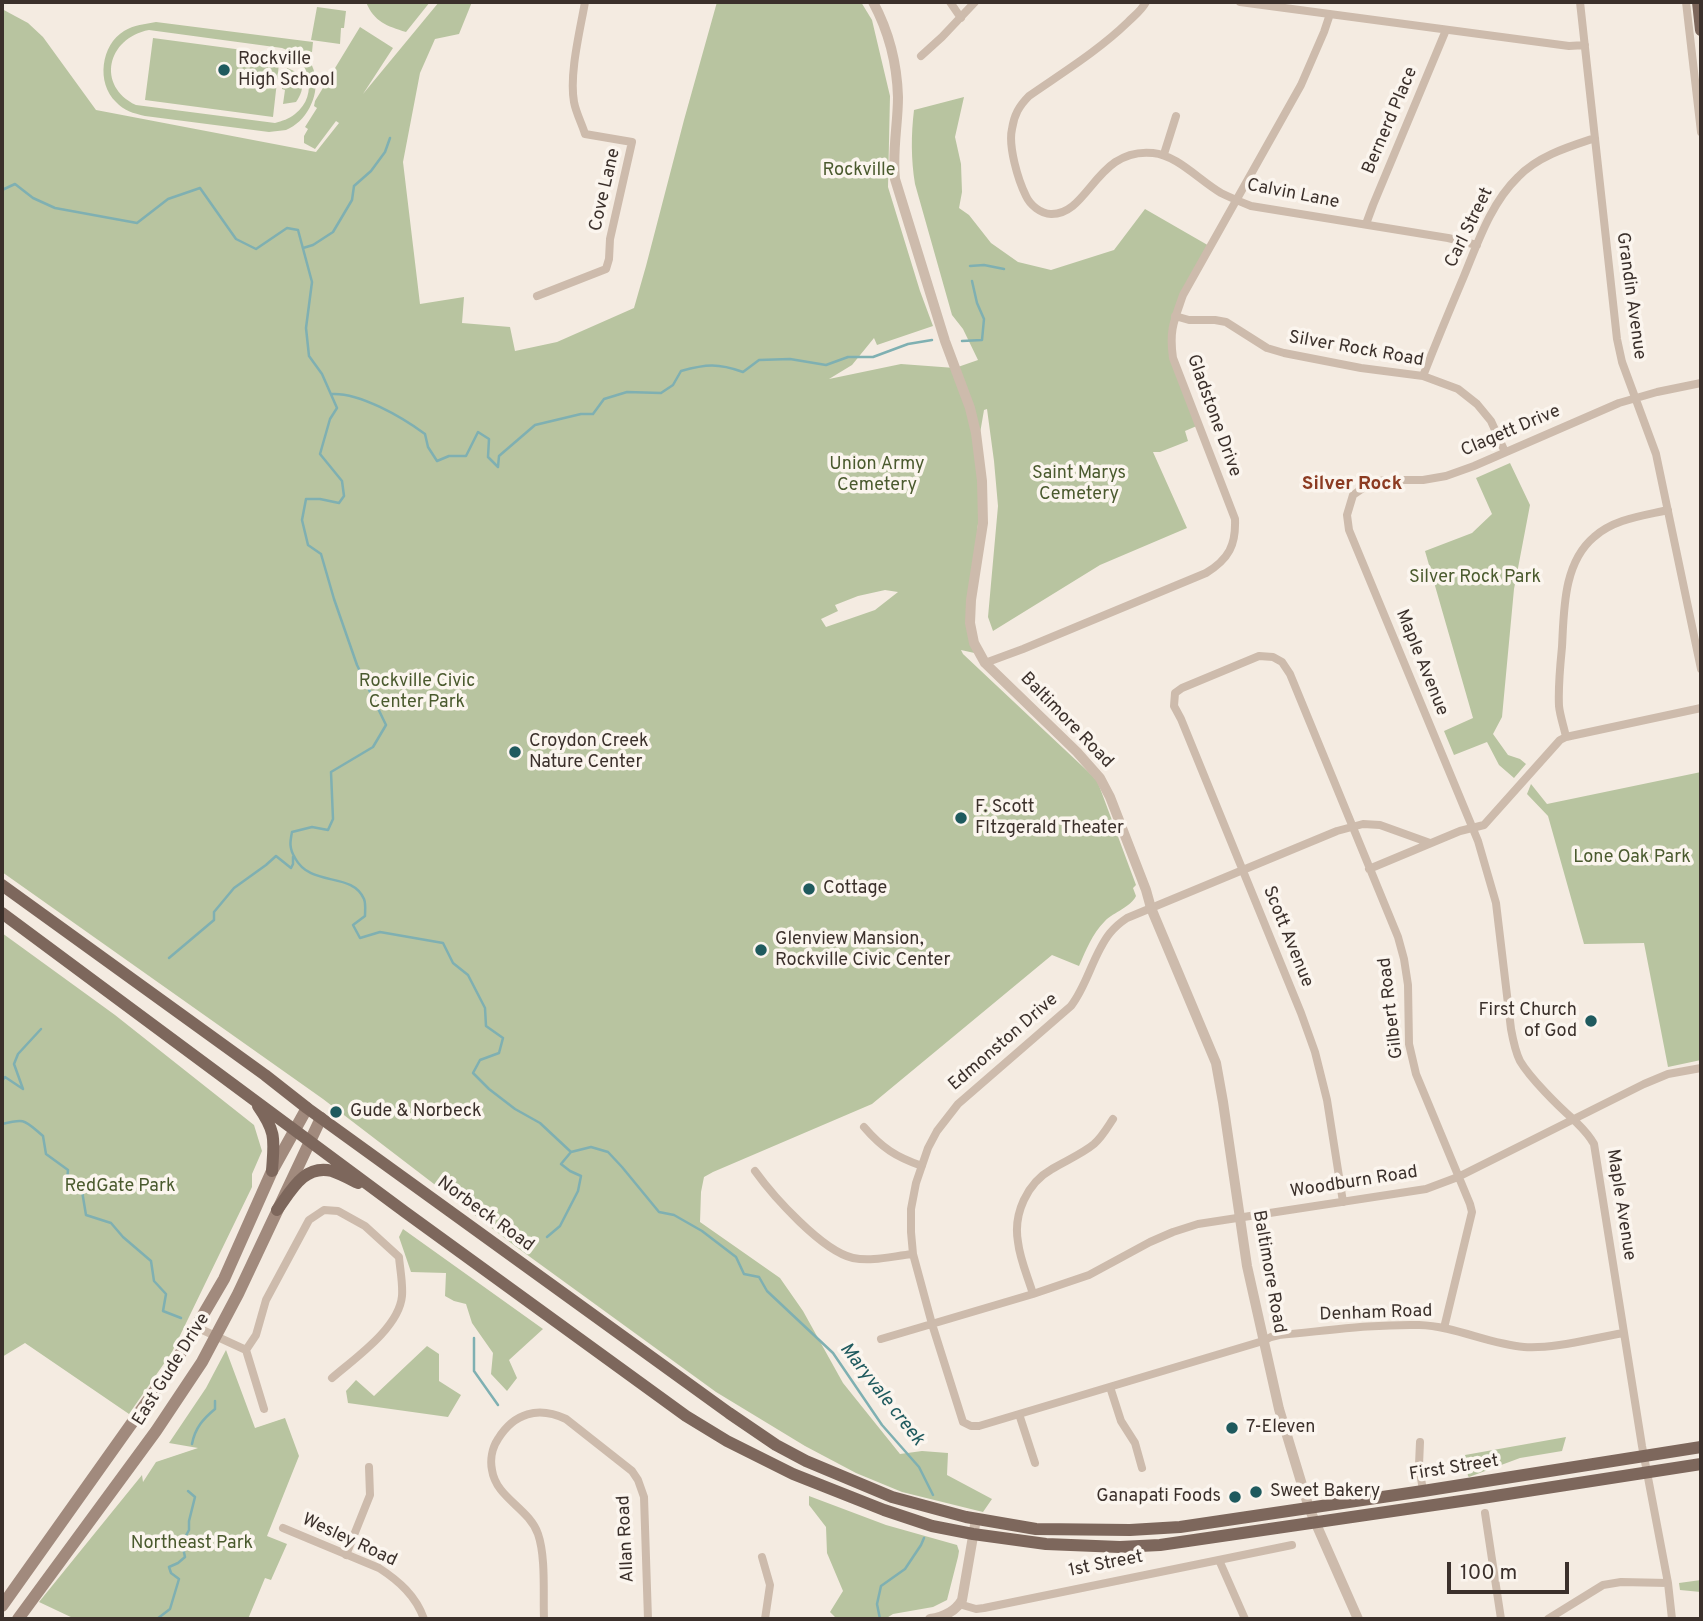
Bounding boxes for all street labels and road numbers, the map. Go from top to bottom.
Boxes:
street label: Bernerd Place [1359,64,1423,178]
street label: Cove Lane [586,146,626,234]
street label: Calvin Lane [1245,175,1341,215]
street label: Carl Street [1441,184,1499,272]
street label: Grandin Avenue [1610,231,1650,361]
street label: Silver Rock Road [1287,328,1425,372]
street label: Gladstone Drive [1181,352,1245,480]
street label: Clagett Drive [1458,401,1564,463]
street label: Maple Avenue [1390,607,1452,719]
street label: Baltimore Road [1015,669,1117,773]
street label: Scott Avenue [1257,883,1317,991]
street label: Gilbert Road [1375,956,1409,1060]
street label: Edmonston Drive [945,990,1063,1096]
street label: Maple Avenue [1601,1148,1639,1262]
street label: Woodburn Road [1289,1162,1419,1204]
street label: Norbeck Road [432,1173,538,1257]
street label: Baltimore Road [1247,1209,1289,1335]
street label: Denham Road [1319,1301,1433,1327]
street label: East Gude Drive [129,1310,215,1430]
street label: First Street [1408,1451,1500,1487]
street label: Allan Road [614,1495,640,1583]
street label: Wesley Road [298,1510,400,1572]
street label: 1st Street [1067,1547,1145,1583]

